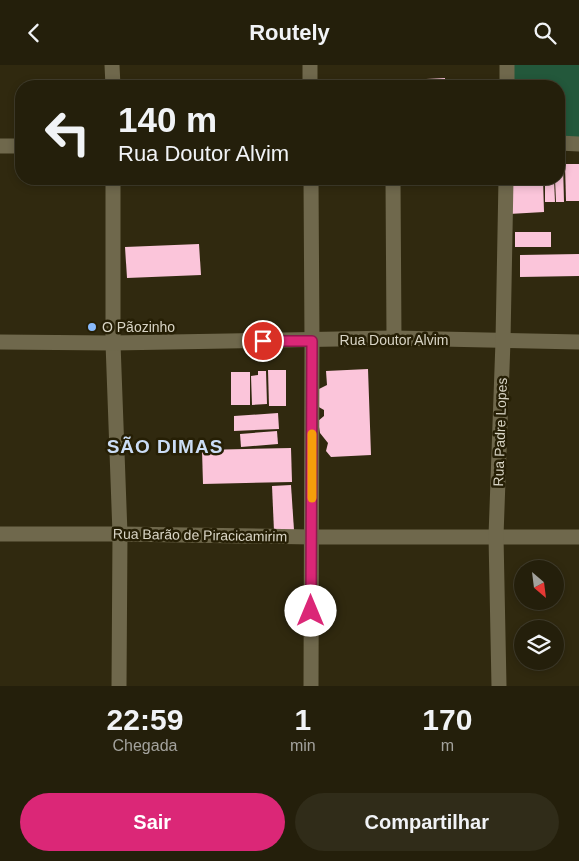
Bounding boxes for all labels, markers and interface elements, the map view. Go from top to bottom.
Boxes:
icon: back [20,19,48,47]
icon: search [531,19,559,47]
text: Routely [249,20,330,45]
icon: left [35,100,100,165]
text: 140 m [118,100,217,139]
text: Rua Doutor Alvim [118,141,289,166]
place label: O Pãozinho [102,319,175,335]
pin [242,320,284,362]
marker: O Pãozinho [86,321,98,333]
icon: arrive [249,327,277,355]
street label: Rua Doutor Alvim [340,332,448,348]
street label: Rua Padre Lopes [490,377,510,487]
district label: SÃO DIMAS [107,436,223,457]
street label: Rua Barão de Piracicamirim [113,525,287,545]
north arrow [514,560,564,610]
map controls [514,560,564,670]
position arrow [284,584,336,636]
button: layers [514,620,564,670]
text: 22:59 [107,703,183,736]
text: 1 [294,703,311,736]
text: 170 [422,703,472,736]
text: Chegada [112,737,177,754]
text: min [290,737,316,754]
text: m [441,737,454,754]
button: Sair [20,793,285,851]
button: Compartilhar [295,793,559,851]

